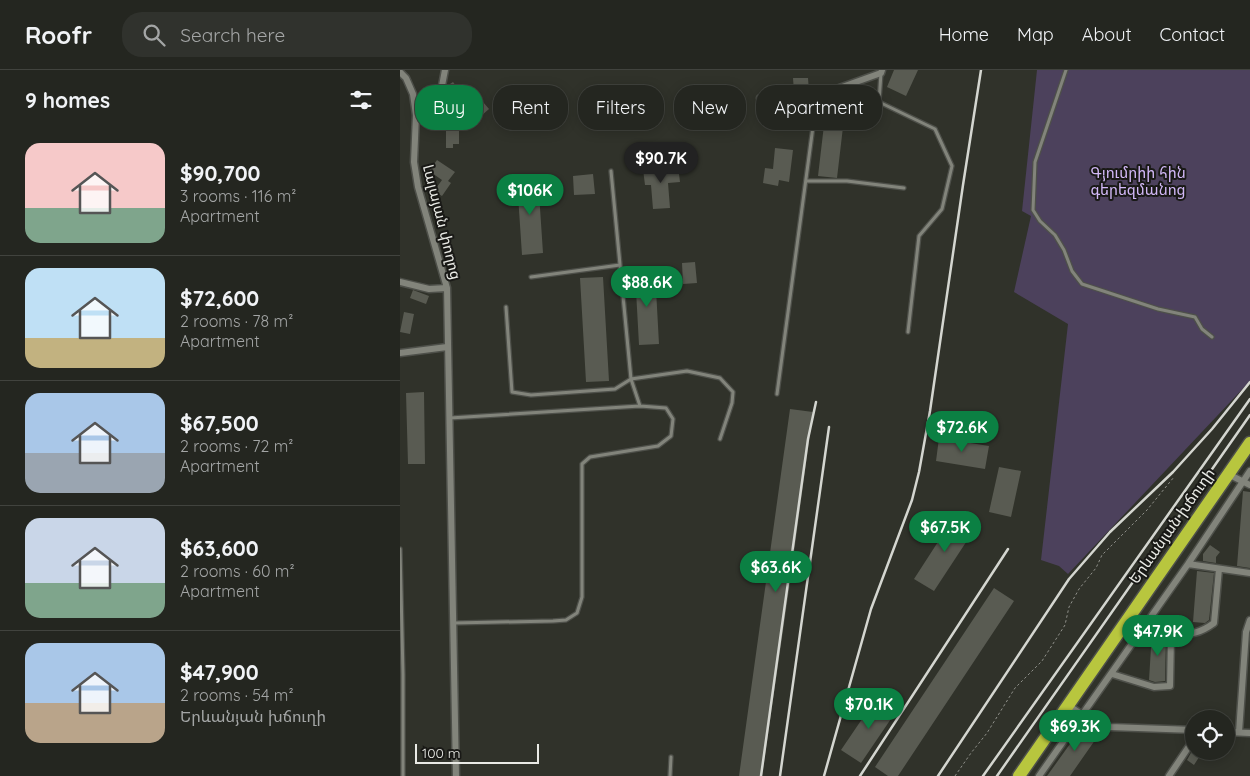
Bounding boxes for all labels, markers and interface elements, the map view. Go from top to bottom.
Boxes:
search box [122,12,472,57]
text: Roofr [25,20,92,50]
icon: search [140,21,168,49]
text: Search here [180,23,285,47]
text: Home [939,23,989,46]
text: Map [1017,23,1054,46]
text: About [1082,23,1132,46]
text: Contact [1160,23,1225,46]
chip: Buy [415,85,483,130]
chip: Rent [493,85,568,130]
chip: Filters [578,85,664,130]
chip: New [674,85,746,130]
chip: Apartment [756,85,882,130]
icon: filters [347,86,375,114]
text: 9 homes [25,87,110,113]
pin: $90.7K [620,142,702,184]
text: $90.7K [635,148,687,168]
text: $90,700 [180,160,260,186]
street label: Լալայան փողոց [419,162,466,281]
icon: home [65,163,125,223]
park label: Գյումրիի հին գերեզմանոց [1090,163,1186,199]
pin: $106K [495,174,565,216]
text: $106K [508,180,552,200]
text: 3 rooms · 116 m² [180,186,296,206]
text: Apartment [180,206,260,226]
pin: $88.6K [606,266,688,308]
text: $88.6K [622,272,672,292]
text: $72,600 [180,285,259,311]
icon: home [65,288,125,348]
text: 2 rooms · 78 m² [180,311,293,331]
text: Apartment [180,331,260,351]
text: $67,500 [180,410,259,436]
pin: $72.6K [921,410,1003,453]
icon: home [65,413,125,473]
text: $72.6K [937,417,987,437]
text: 2 rooms · 72 m² [180,436,293,456]
text: Apartment [180,456,260,476]
street label: Երևանյան խճուղի [1125,464,1219,587]
pin: $67.5K [904,510,986,553]
text: $67.5K [920,517,970,537]
text: $63,600 [180,535,259,561]
icon: home [65,538,125,598]
pin: $63.6K [735,550,817,593]
text: $63.6K [751,557,801,577]
text: 2 rooms · 60 m² [180,561,294,581]
text: Apartment [180,581,260,601]
pin: $47.9K [1117,614,1199,657]
text: $47.9K [1133,621,1183,641]
text: $47,900 [180,659,259,685]
icon: home [65,663,125,723]
text: 2 rooms · 54 m² [180,685,294,705]
pin: $70.1K [828,688,910,730]
text: $70.1K [845,694,893,714]
text: Երևանյան խճուղի [180,706,326,726]
pin: $69.3K [1034,710,1116,752]
map controls [1185,710,1235,760]
button: locate [1185,710,1235,760]
text: $69.3K [1050,716,1100,736]
scale bar [415,741,539,764]
text: 100 m [422,744,460,762]

